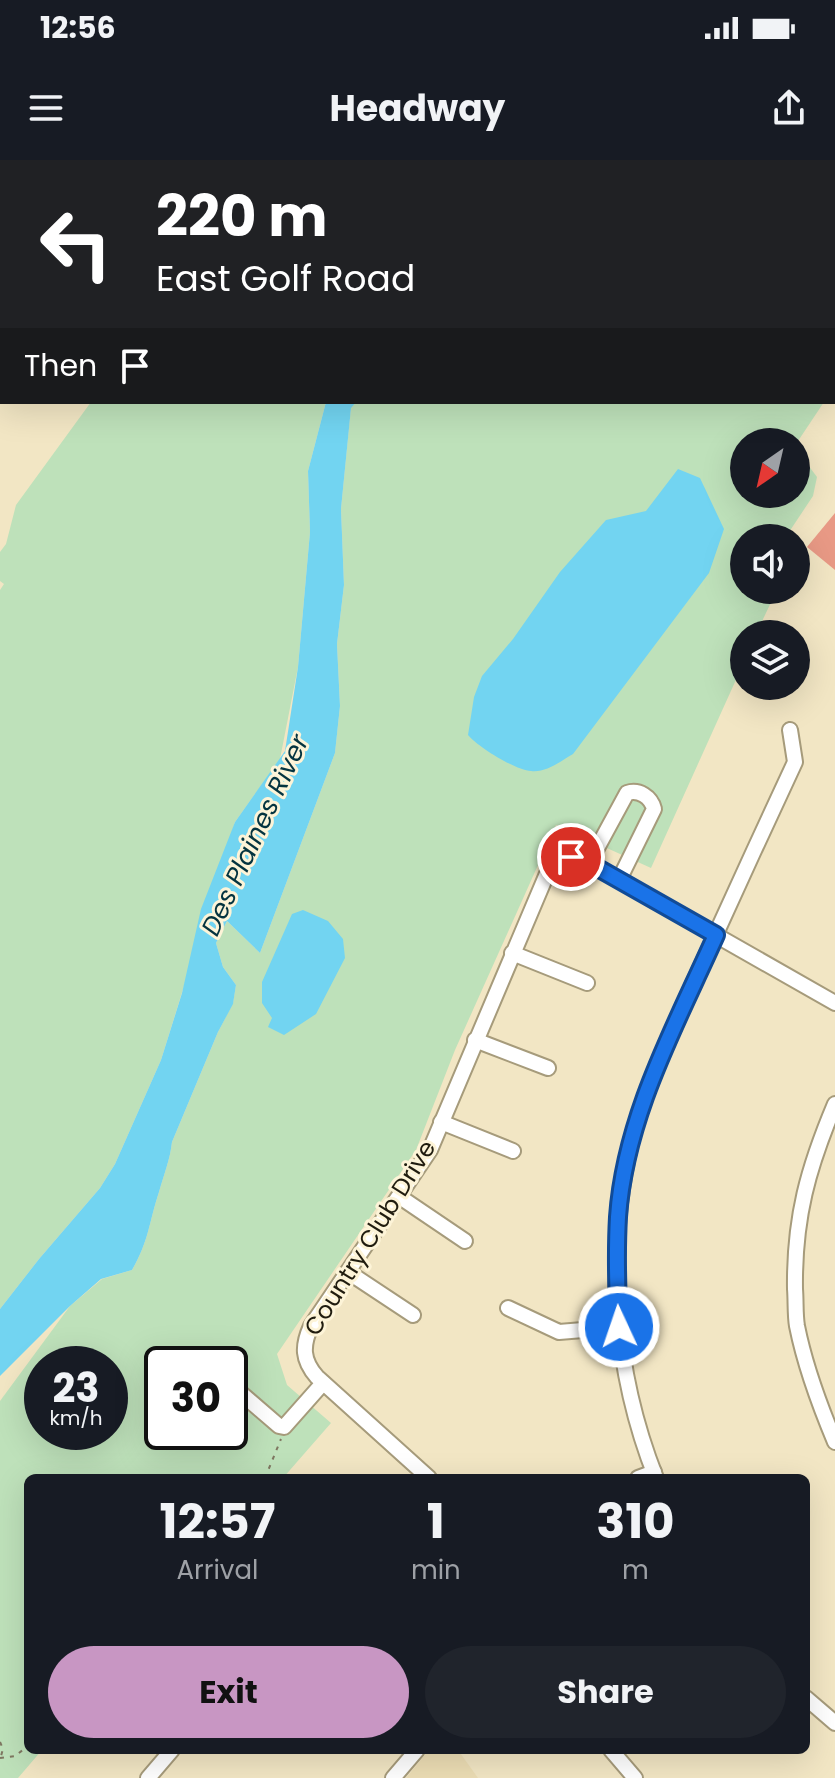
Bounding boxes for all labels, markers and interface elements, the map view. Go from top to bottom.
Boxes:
text: 12:56 [40,6,116,49]
text: Headway [330,83,505,134]
icon: menu [24,86,68,130]
icon: share [767,86,811,130]
text: 220 m [156,177,328,256]
icon: left [24,192,128,296]
text: East Golf Road [156,253,415,304]
text: Then [24,344,97,387]
icon: arrive [113,344,157,388]
north arrow [730,428,810,508]
map controls [730,428,810,700]
button: sound [730,524,810,604]
button: layers [730,620,810,700]
water label: Des Plaines River [193,727,318,941]
pin [537,823,605,891]
icon: arrive [549,835,593,879]
street label: Country Club Drive [296,1134,443,1342]
position arrow [577,1285,661,1369]
speed limit sign: 30 [144,1346,248,1450]
text: 23 [52,1360,100,1416]
text: km/h [49,1404,103,1432]
text: 12:57 [159,1488,275,1555]
text: 1 [427,1488,445,1555]
text: 310 [596,1488,675,1555]
text: Arrival [177,1552,258,1588]
text: min [411,1552,461,1588]
text: m [622,1552,649,1588]
button: Exit [48,1646,409,1738]
button: Share [425,1646,786,1738]

